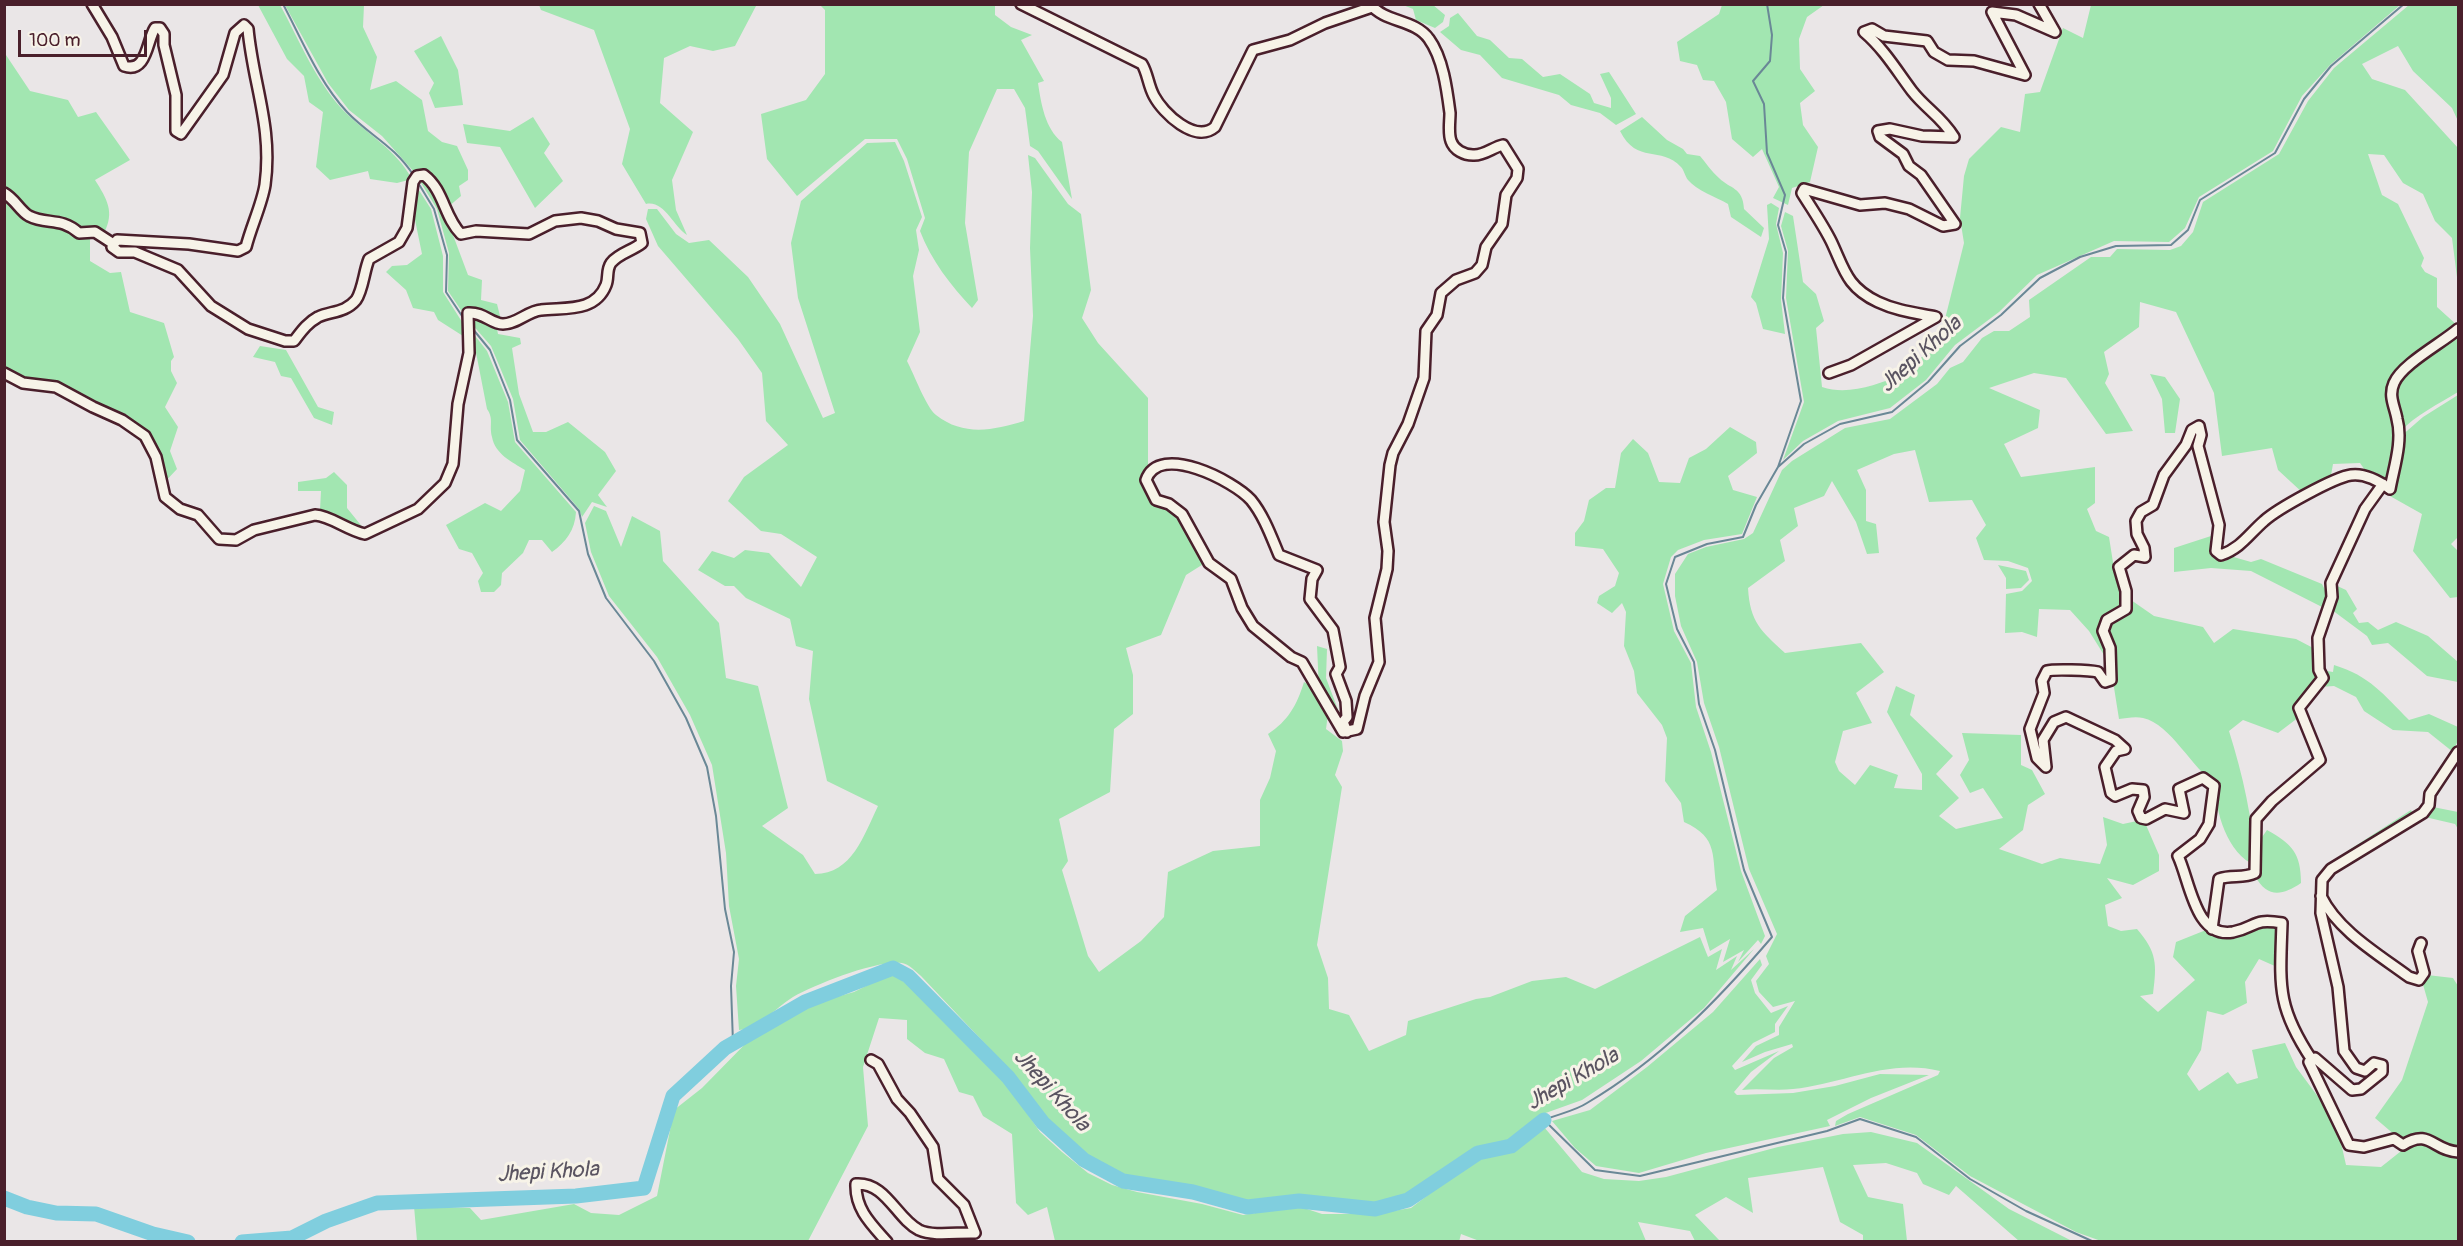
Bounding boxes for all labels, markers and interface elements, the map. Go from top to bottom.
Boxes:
scale bar [21,18,150,56]
text: 100 m [29,29,81,52]
water label: Jhepi Khola [1874,311,1968,399]
water label: Jhepi Khola [1522,1043,1624,1117]
water label: Jhepi Khola [1007,1044,1095,1138]
water label: Jhepi Khola [497,1157,599,1189]

